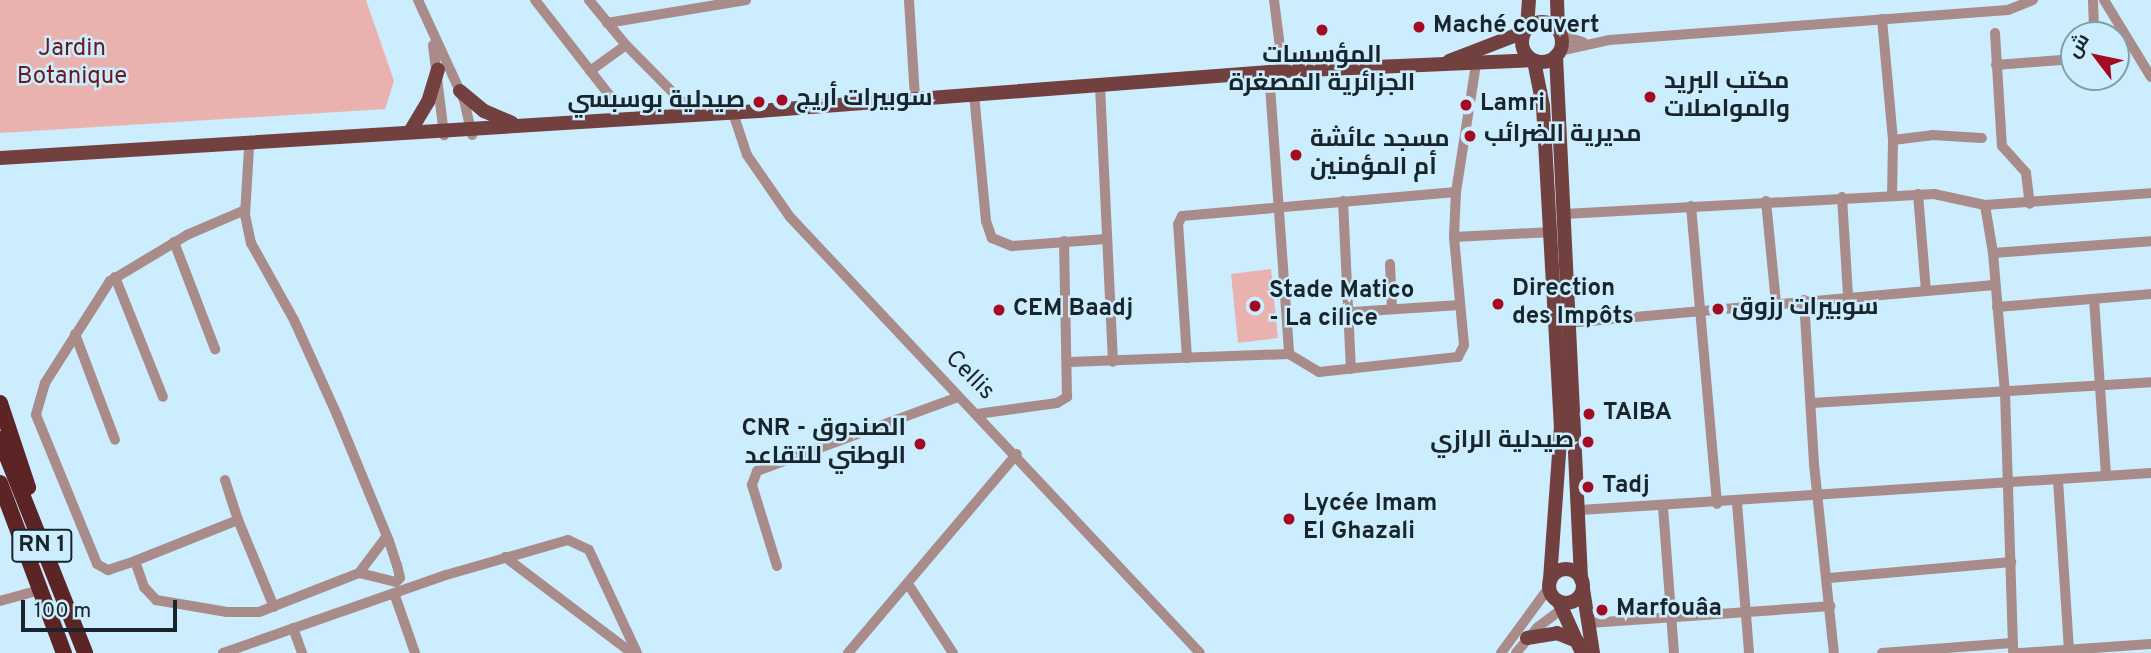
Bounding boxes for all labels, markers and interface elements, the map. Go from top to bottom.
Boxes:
place label: Maché couvert [1433,13,1600,41]
marker: Maché couvert [1411,19,1427,35]
marker: المؤسسات الجزائرية المصغرة [1312,20,1332,40]
north arrow [2060,21,2130,91]
text: ش [2062,29,2096,63]
park label: Jardin Botanique [17,36,127,92]
place label: المؤسسات الجزائرية المصغرة [1229,43,1415,99]
place label: مكتب البريد والمواصلات [1664,69,1790,125]
place label: سوبيرات أريج [796,86,933,114]
place label: صيدلية بوسبسي [568,88,745,116]
marker: مكتب البريد والمواصلات [1642,89,1658,105]
place label: Lamri [1480,91,1545,119]
marker: سوبيرات أريج [774,92,790,108]
marker: صيدلية بوسبسي [751,94,767,110]
marker: Lamri [1458,97,1474,113]
place label: مديرية الضرائب [1484,122,1642,150]
place label: مسجد عائشة أم المؤمنين [1310,127,1450,183]
marker: مديرية الضرائب [1462,128,1478,144]
marker: مسجد عائشة أم المؤمنين [1288,147,1304,163]
place label: Direction des Impôts [1512,276,1634,332]
place label: Stade Matico - La cilice [1269,278,1414,334]
place label: سوبيرات رزوق [1732,295,1879,323]
place label: CEM Baadj [1013,296,1133,324]
marker: Direction des Impôts [1490,296,1506,312]
marker: Stade Matico - La cilice [1247,298,1263,314]
marker: سوبيرات رزوق [1710,301,1726,317]
marker: CEM Baadj [991,302,1007,318]
street label: Cellis [938,345,1000,407]
place label: TAIBA [1603,400,1672,428]
marker: TAIBA [1581,406,1597,422]
place label: CNR - الصندوق الوطني للتقاعد [742,416,906,472]
place label: صيدلية الرازي [1430,428,1574,456]
marker: صيدلية الرازي [1580,434,1596,450]
marker: CNR - الصندوق الوطني للتقاعد [912,436,928,452]
place label: Tadj [1602,473,1650,501]
marker: Tadj [1580,479,1596,495]
place label: Lycée Imam El Ghazali [1303,491,1437,547]
marker: Lycée Imam El Ghazali [1281,511,1297,527]
road number: RN 1 [10,526,74,566]
scale bar [24,586,180,630]
place label: Marfouâa [1616,596,1722,624]
text: 100 m [34,598,91,625]
marker: Marfouâa [1594,602,1610,618]

